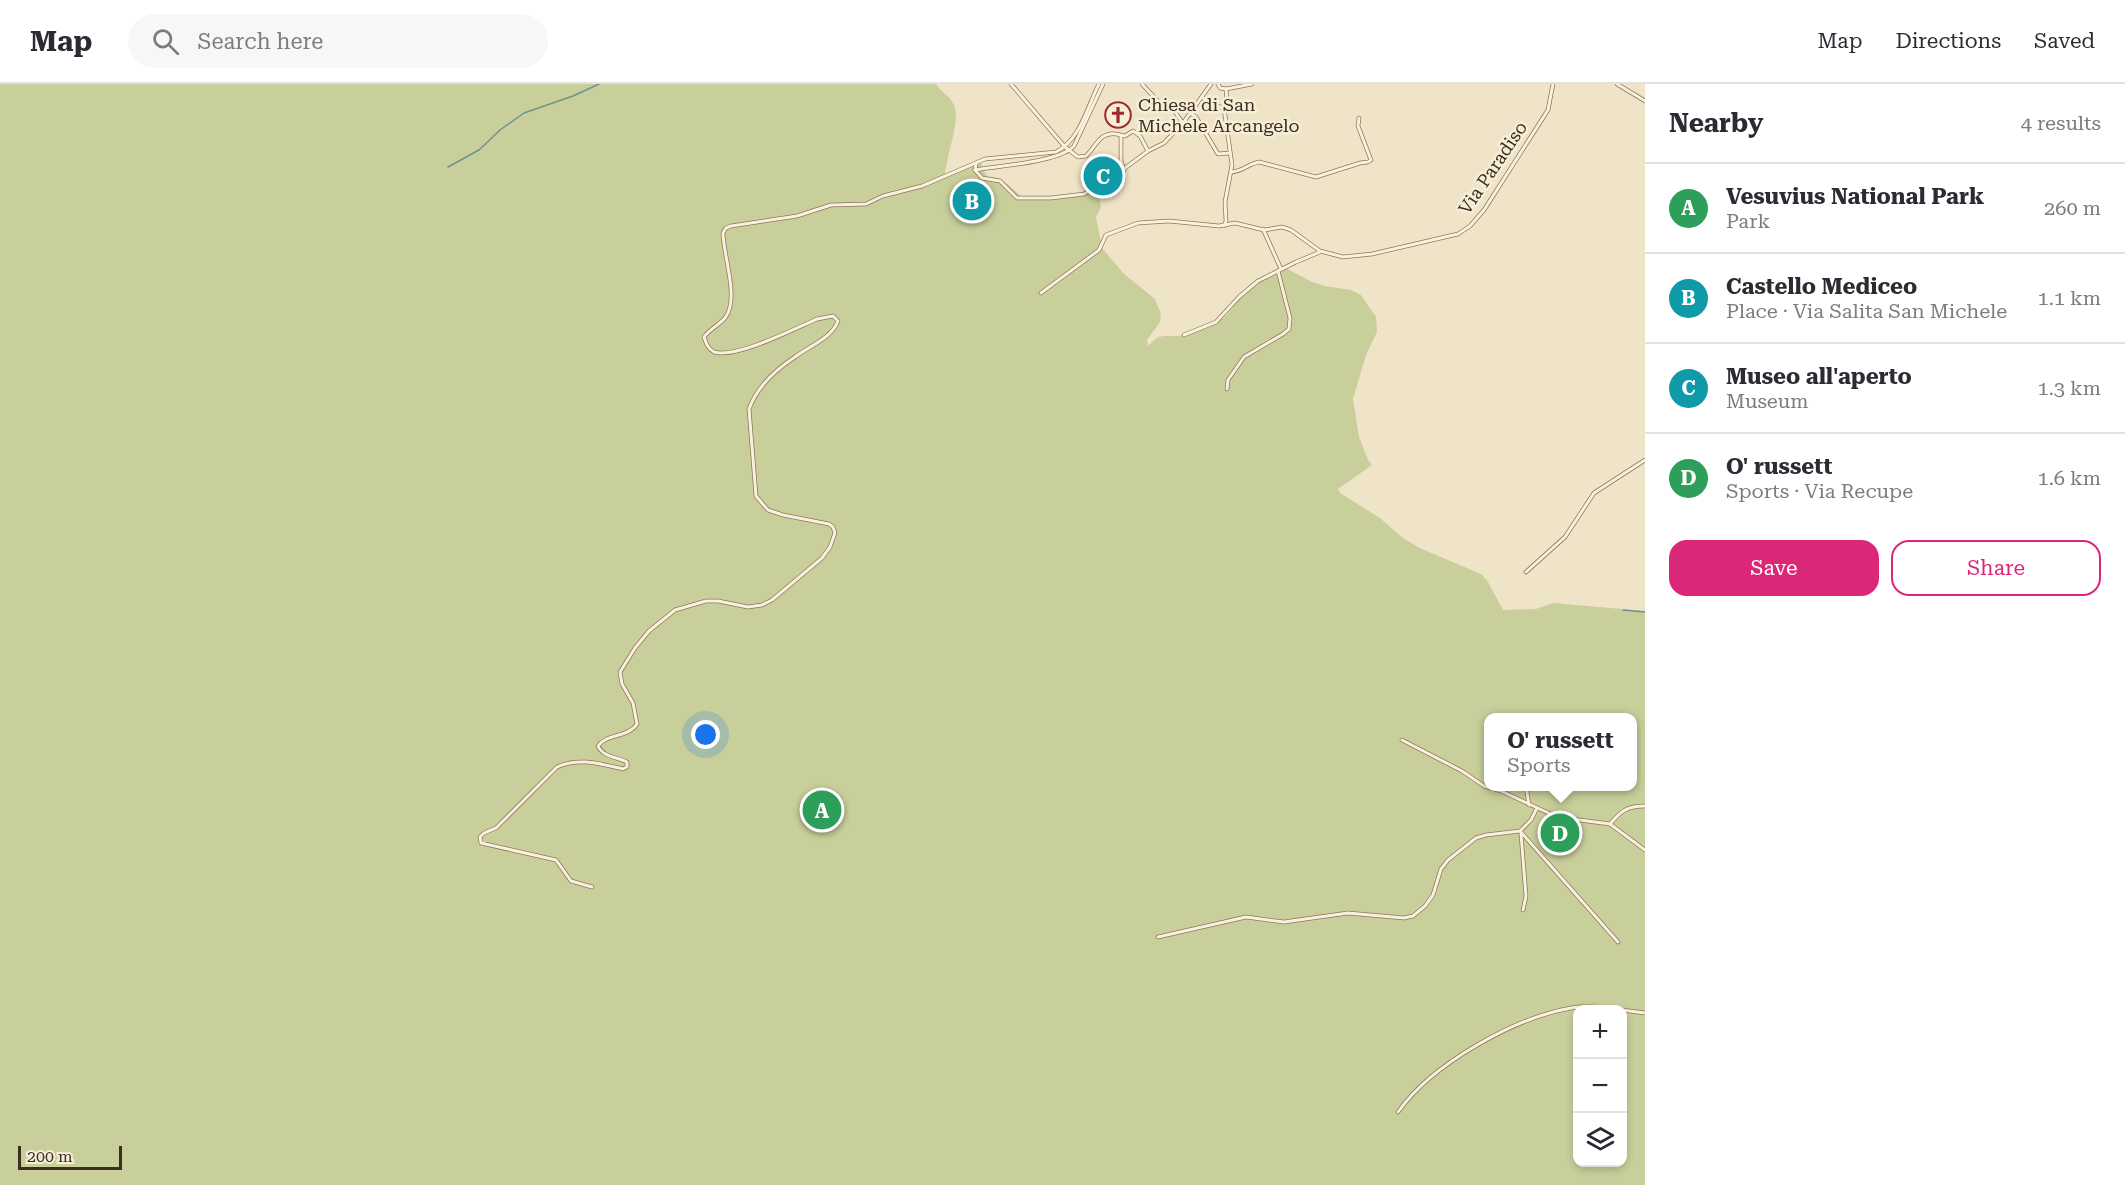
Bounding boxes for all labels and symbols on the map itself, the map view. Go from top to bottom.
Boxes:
place label: Chiesa di San Michele Arcangelo [1138,94,1300,136]
church icon: Chiesa di San Michele Arcangelo [1103,100,1133,130]
street label: Via Paradiso [1454,117,1531,218]
pin: C [1084,154,1122,199]
pin: B [952,178,992,224]
your location [691,720,720,749]
pin: A [802,788,842,832]
pin: D [1540,810,1580,855]
scale bar [18,1143,122,1170]

